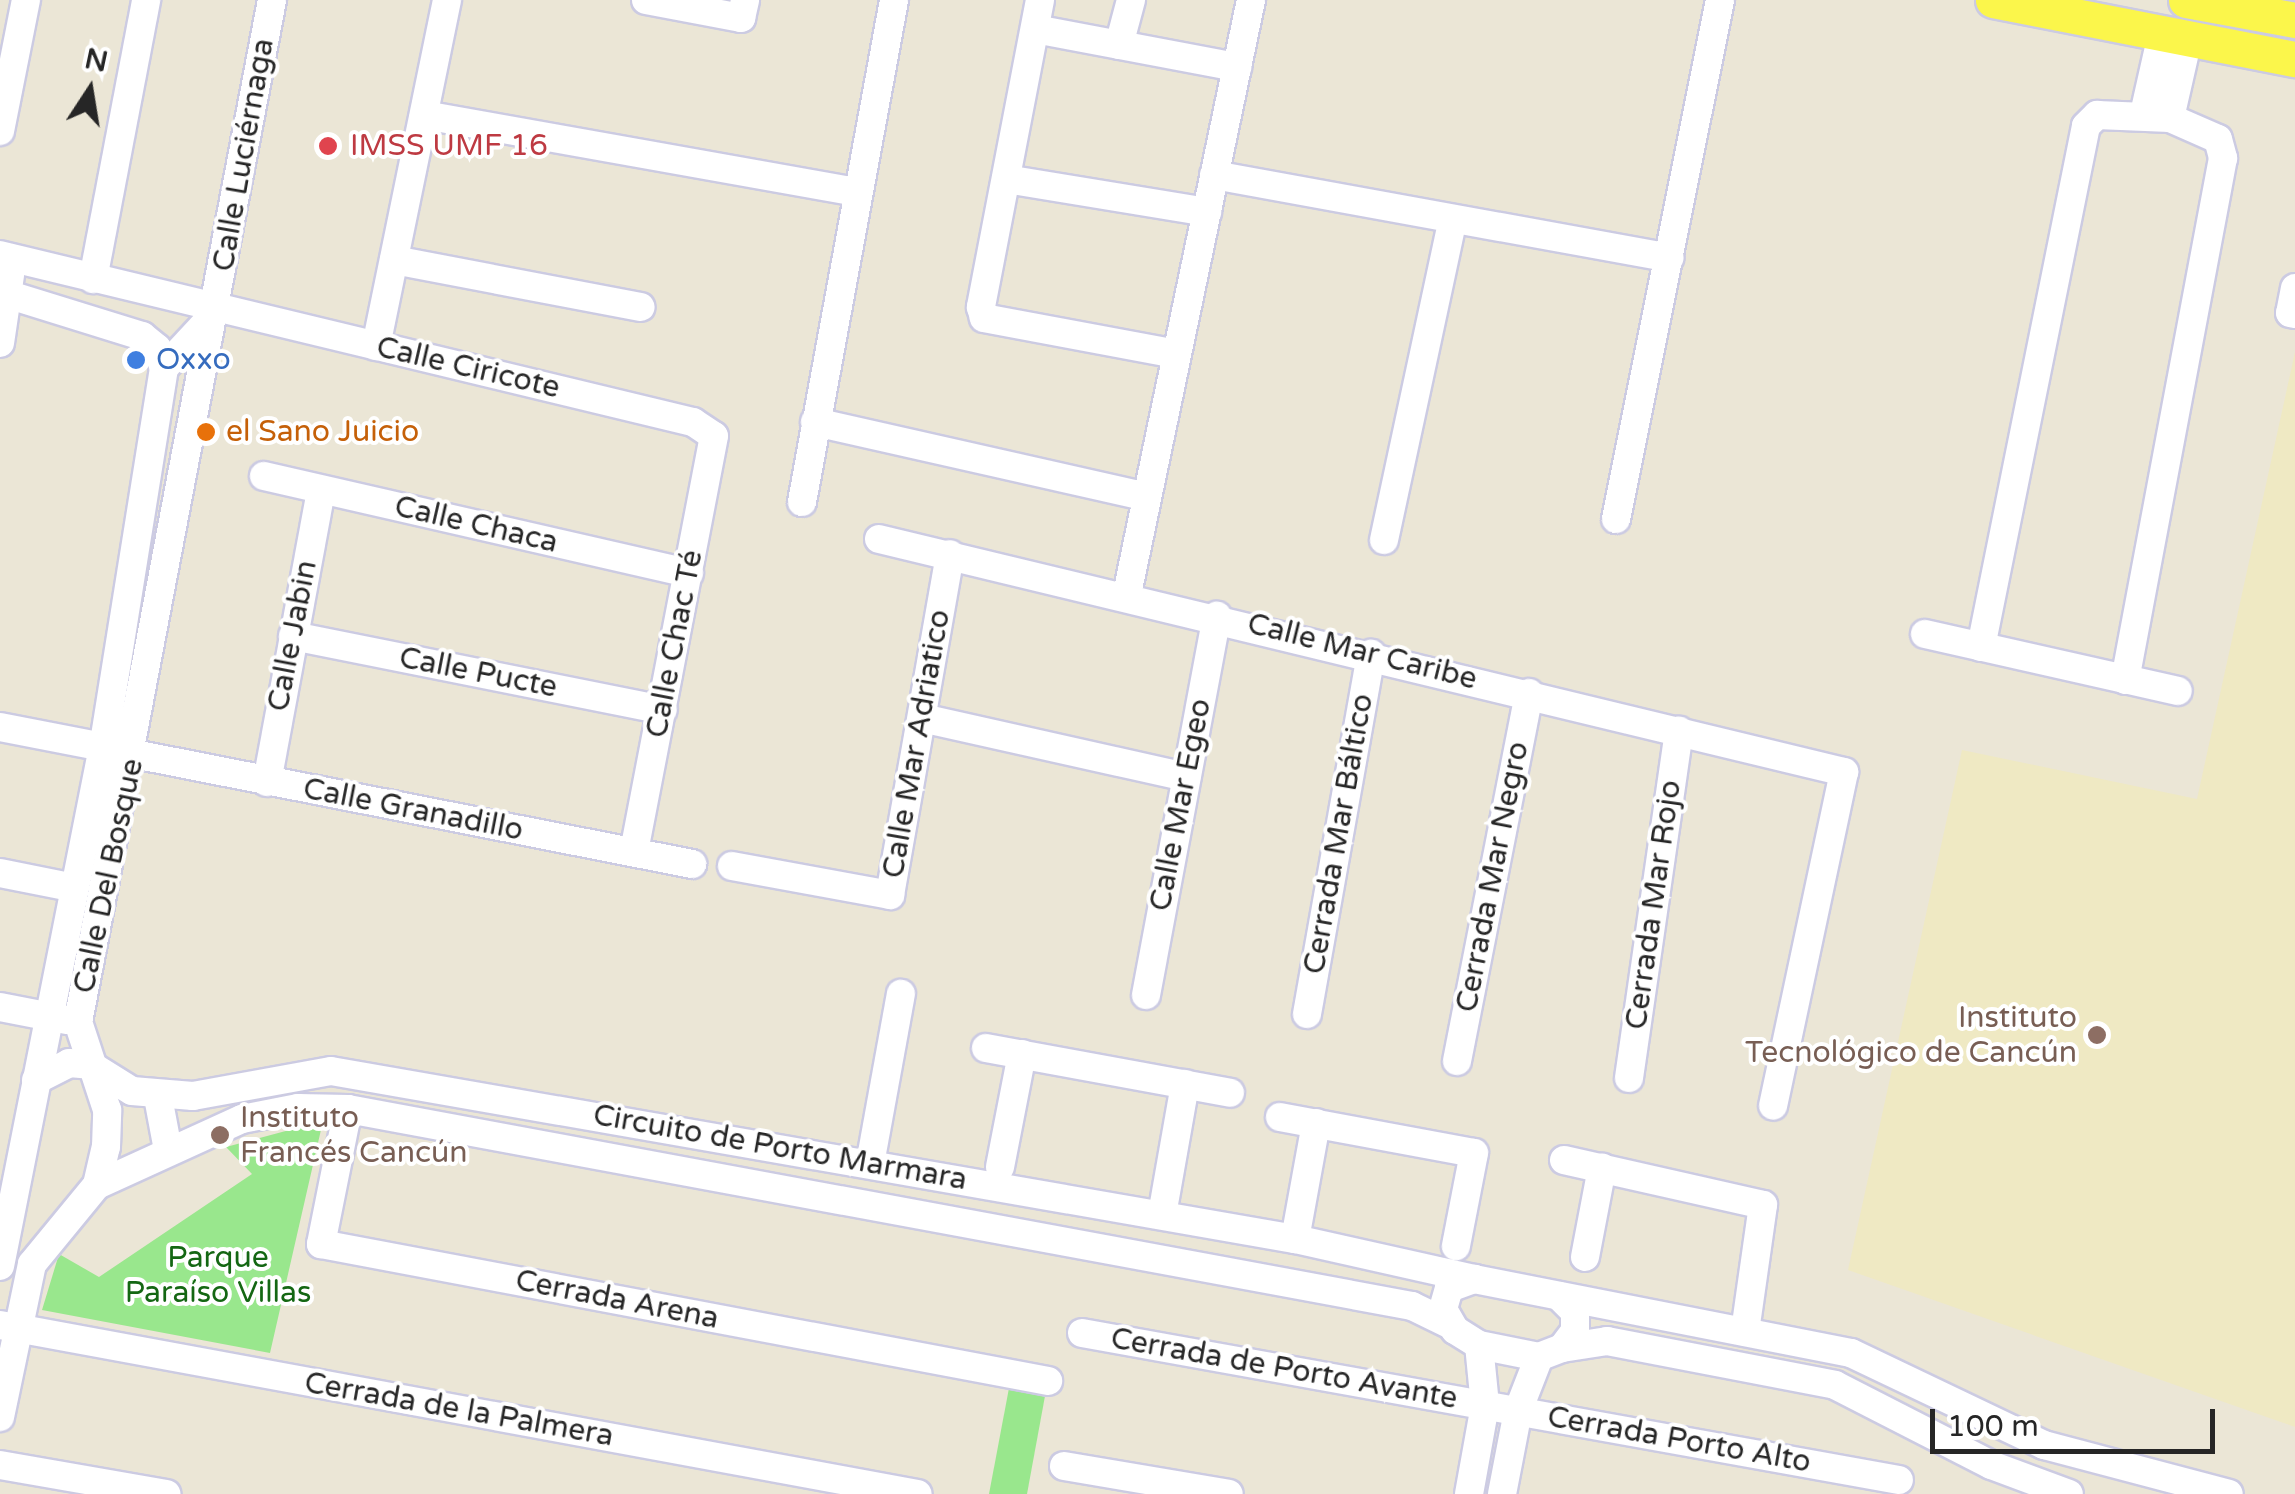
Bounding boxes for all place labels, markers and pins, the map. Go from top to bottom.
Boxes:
place label: IMSS UMF 16 [350,128,548,164]
marker: IMSS UMF 16 [315,133,341,159]
place label: Oxxo [156,342,231,378]
marker: Oxxo [125,349,147,371]
place label: el Sano Juicio [226,414,419,450]
marker: el Sano Juicio [195,421,217,443]
place label: Instituto Tecnológico de Cancún [1745,1000,2077,1070]
marker: Instituto Tecnológico de Cancún [2086,1024,2108,1046]
place label: Instituto Francés Cancún [240,1100,468,1170]
marker: Instituto Francés Cancún [209,1124,231,1146]

